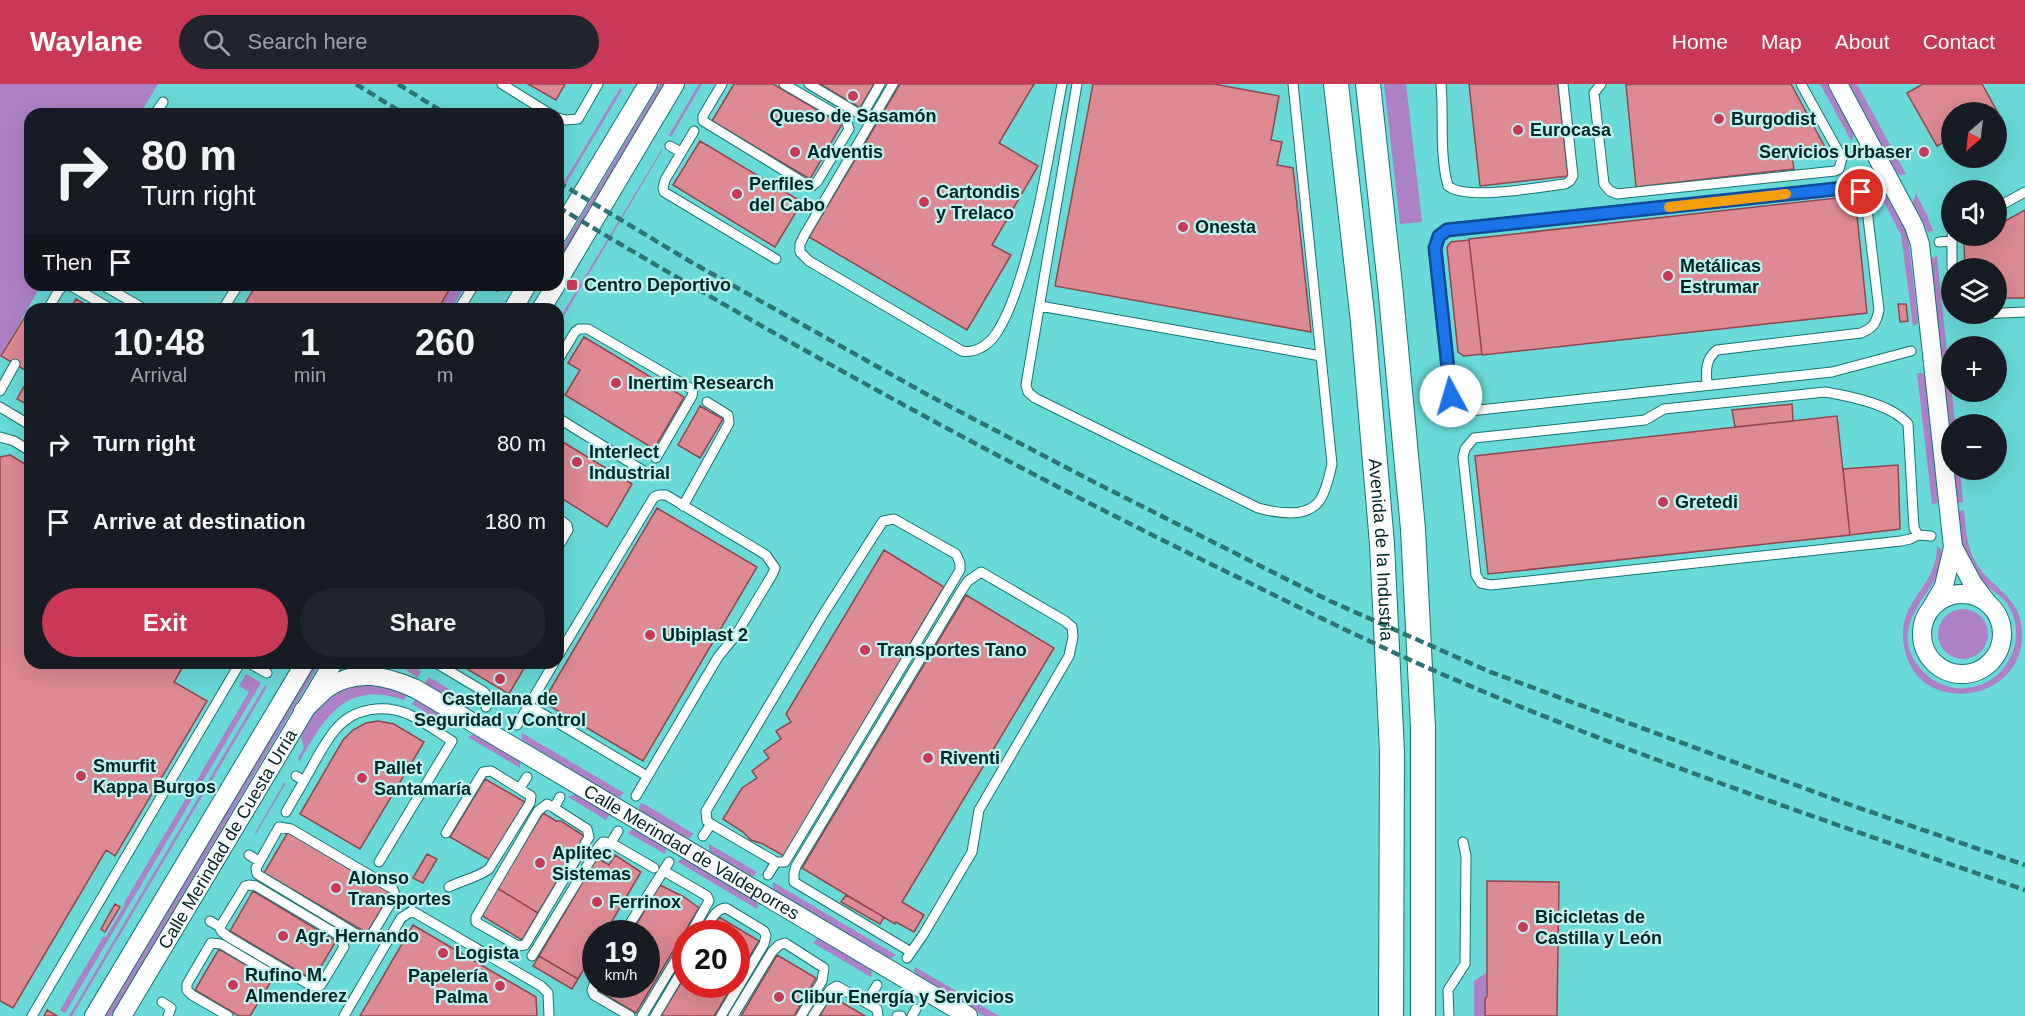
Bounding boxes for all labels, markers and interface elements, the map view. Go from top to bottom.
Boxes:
search box [179,15,599,69]
text: Waylane [30,26,143,57]
icon: search [200,26,233,59]
text: Search here [248,29,367,54]
text: Home [1672,30,1728,53]
text: Map [1761,30,1802,53]
text: About [1835,30,1890,53]
text: Contact [1923,30,1995,53]
marker: Queso de Sasamón [846,89,860,103]
north arrow [1941,102,2007,168]
map controls [1941,102,2007,480]
place label: Queso de Sasamón [769,106,937,126]
place label: Burgodist [1731,109,1816,129]
marker: Burgodist [1712,112,1726,126]
place label: Eurocasa [1530,120,1612,140]
marker: Eurocasa [1511,123,1525,137]
icon: right [42,132,120,210]
text: 80 m [141,132,237,179]
place label: Adventis [807,142,883,162]
place label: Servicios Urbaser [1759,142,1912,162]
marker: Adventis [788,145,802,159]
marker: Servicios Urbaser [1917,145,1931,159]
pin [1835,166,1886,217]
place label: Perfiles del Cabo [749,174,825,215]
icon: arrive [1844,175,1877,208]
button: sound [1941,180,2007,246]
text: Turn right [141,181,256,211]
place label: Cartondis y Trelaco [936,182,1020,223]
marker: Perfiles del Cabo [730,187,744,201]
marker: Cartondis y Trelaco [917,195,931,209]
place label: Onesta [1195,217,1257,237]
marker: Onesta [1176,220,1190,234]
icon: arrive [104,246,137,279]
text: Then [42,250,92,275]
place label: Metálicas Estrumar [1680,256,1761,297]
button: layers [1941,258,2007,324]
marker: Metálicas Estrumar [1661,269,1675,283]
place label: Centro Deportivo [584,275,731,295]
marker: Centro Deportivo [565,278,579,292]
text: 10:48 [113,322,205,363]
text: 1 [300,322,320,363]
text: 260 [415,322,475,363]
button: + [1941,336,2007,402]
text: Arrival [131,364,187,386]
text: min [294,364,326,386]
text: m [437,364,453,386]
position arrow [1419,364,1483,428]
place label: Inertim Research [628,373,774,393]
marker: Inertim Research [609,376,623,390]
button: − [1941,414,2007,480]
icon: right [42,428,75,461]
text: Turn right [93,431,195,456]
text: 80 m [497,431,546,456]
place label: Interlect Industrial [589,442,670,483]
marker: Interlect Industrial [570,455,584,469]
street label: Avenida de la Industria [1365,458,1397,642]
place label: Gretedi [1675,492,1738,512]
marker: Gretedi [1656,495,1670,509]
icon: arrive [42,506,75,539]
text: Arrive at destination [93,509,306,534]
text: 180 m [485,509,546,534]
button: Exit [42,588,288,657]
button: Share [300,588,546,657]
place label: Ubiplast 2 [662,625,748,645]
marker: Ubiplast 2 [643,628,657,642]
place label: Transportes Tano [877,640,1027,660]
marker: Transportes Tano [858,643,872,657]
marker: Castellana de Seguridad y Control [493,672,507,686]
place label: Castellana de Seguridad y Control [414,689,586,730]
street label: Calle Merindad de Cuesta Urria [154,725,301,953]
place label: Riventi [940,748,1000,768]
marker: Riventi [921,751,935,765]
place label: Smurfit Kappa Burgos [93,756,216,797]
place label: Pallet Santamaría [374,758,472,799]
marker: Smurfit Kappa Burgos [74,769,88,783]
marker: Pallet Santamaría [355,771,369,785]
street label: Calle Merindad de Valdeporres [580,781,803,924]
place label: Aplitec Sistemas [552,843,631,884]
marker: Aplitec Sistemas [533,856,547,870]
place label: Alonso Transportes [348,868,451,909]
marker: Alonso Transportes [329,881,343,895]
place label: Ferrinox [609,892,681,912]
marker: Ferrinox [590,895,604,909]
place label: Bicicletas de Castilla y León [1535,907,1662,948]
speed limit sign: 20 [672,920,750,998]
marker: Bicicletas de Castilla y León [1516,920,1530,934]
place label: Agr. Hernando [295,926,419,946]
marker: Agr. Hernando [276,929,290,943]
text: 19 [604,935,638,968]
place label: Logista [455,943,520,963]
marker: Logista [436,946,450,960]
place label: Rufino M. Almenderez [245,965,347,1006]
place label: Papelería Palma [408,966,489,1007]
text: km/h [605,966,637,983]
marker: Rufino M. Almenderez [226,978,240,992]
marker: Papelería Palma [493,979,507,993]
place label: Clibur Energía y Servicios [791,987,1014,1007]
marker: Clibur Energía y Servicios [772,990,786,1004]

